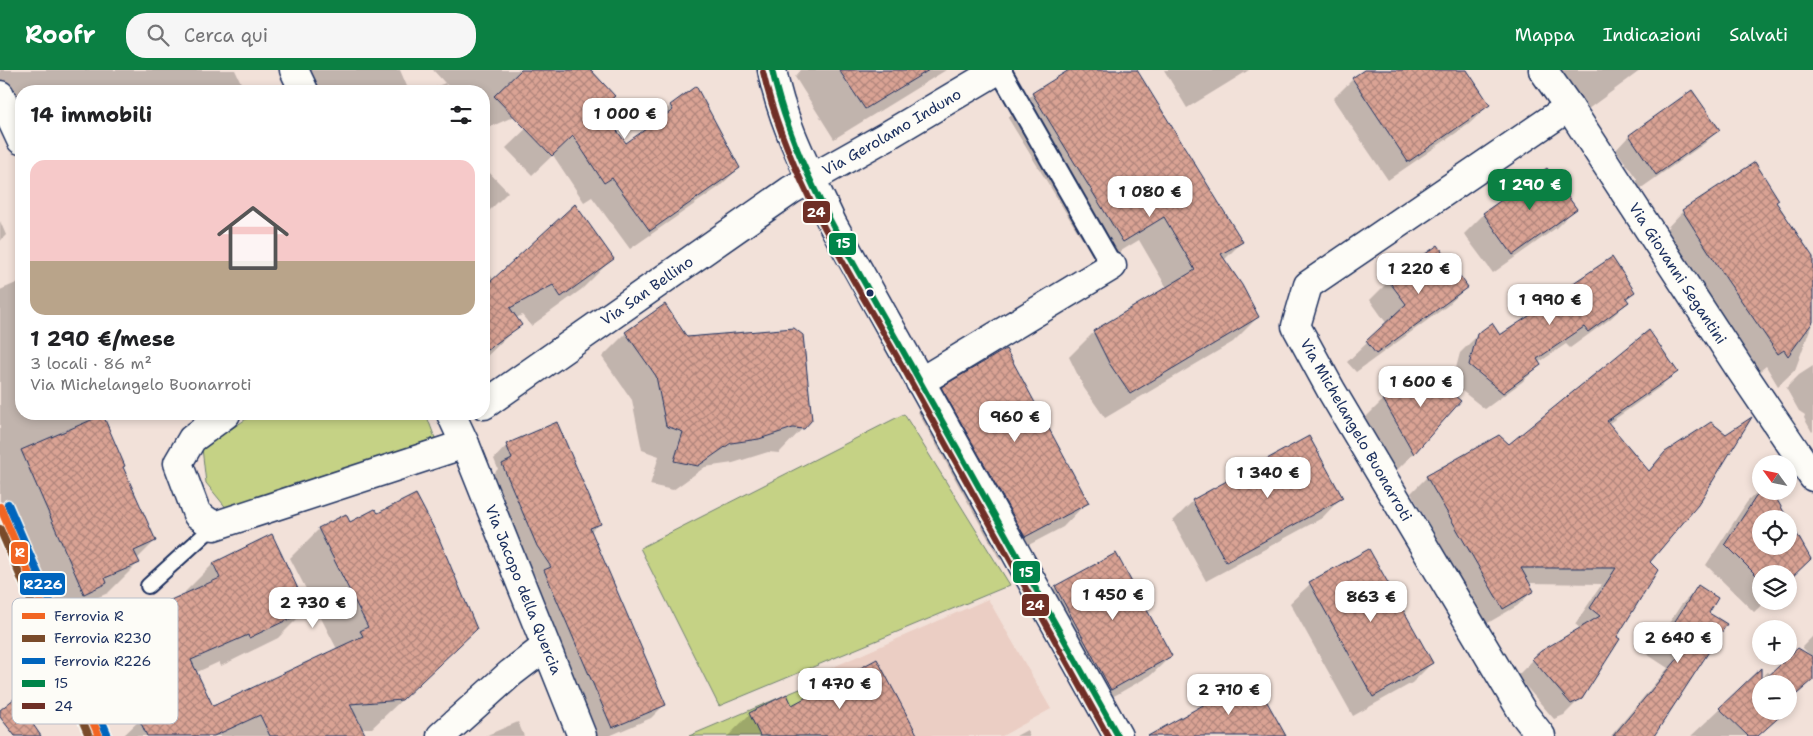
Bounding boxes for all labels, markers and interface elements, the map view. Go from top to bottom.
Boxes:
search box [126,13,476,58]
text: Roofr [25,19,96,51]
icon: search [144,21,172,49]
text: Cerca qui [184,23,268,48]
text: Mappa [1515,23,1575,47]
text: Indicazioni [1603,23,1701,47]
text: Salvati [1729,23,1788,47]
street label: Via Gerolamo Induno [819,84,965,180]
pin: 1 000 € [579,98,671,140]
text: 14 immobili [30,101,152,129]
icon: filters [447,101,475,129]
text: 1 000 € [593,103,657,124]
pin: 1 290 € [1484,168,1576,211]
text: 1 290 € [1499,174,1561,195]
pin: 1 080 € [1104,176,1196,218]
text: 1 080 € [1119,181,1181,202]
icon: home [208,193,298,283]
street label: Via Giovanni Segantini [1624,199,1731,348]
line badge: 24 [802,200,831,224]
text: 24 [806,203,826,221]
line badge: 15 [828,232,857,256]
text: 15 [835,234,851,252]
street label: Via San Bellino [597,251,697,330]
pin: 1 220 € [1373,252,1465,295]
text: 1 220 € [1388,258,1450,279]
pin: 1 990 € [1504,284,1596,326]
unlabelled marker [865,288,875,298]
text: 1 990 € [1519,289,1581,310]
text: 1 290 €/mese [30,325,175,353]
street label: Via Michelangelo Buonarroti [1295,335,1417,525]
text: 3 locali · 86 m² [30,353,152,374]
pin: 1 600 € [1375,366,1467,408]
text: 1 600 € [1390,371,1452,392]
text: Via Michelangelo Buonarroti [30,374,252,395]
pin: 960 € [980,400,1050,443]
text: 960 € [990,406,1040,427]
north arrow [1752,455,1798,500]
map controls [1752,455,1797,720]
pin: 1 340 € [1222,456,1314,499]
text: 1 340 € [1237,462,1299,483]
street label: Via Jacopo della Quercia [480,502,567,678]
button: locate [1752,510,1797,555]
line badge: R [10,541,29,565]
text: R [15,543,26,561]
line badge: 15 [1012,560,1041,584]
text: 15 [1018,563,1034,581]
button: layers [1752,565,1797,610]
line badge: R226 [19,572,66,596]
text: R226 [23,575,63,593]
pin: 1 450 € [1067,578,1159,621]
pin: 863 € [1336,580,1406,623]
text: 1 450 € [1082,584,1144,605]
pin: 2 730 € [267,586,359,629]
text: 863 € [1346,586,1396,607]
text: 2 730 € [280,592,346,613]
line badge: 24 [1021,593,1050,617]
text: 24 [1025,596,1045,614]
legend [12,598,178,724]
text: Ferrovia R [54,607,124,625]
button: + [1752,620,1797,665]
pin: 2 640 € [1632,622,1724,664]
text: 2 640 € [1645,627,1711,648]
text: Ferrovia R230 [54,629,152,647]
text: Ferrovia R226 [54,652,151,670]
pin: 1 470 € [794,668,886,710]
text: 1 470 € [809,673,871,694]
text: 15 [54,674,68,692]
pin: 2 710 € [1183,674,1275,716]
button: − [1752,675,1797,720]
text: 2 710 € [1198,679,1260,700]
text: 24 [54,697,73,715]

